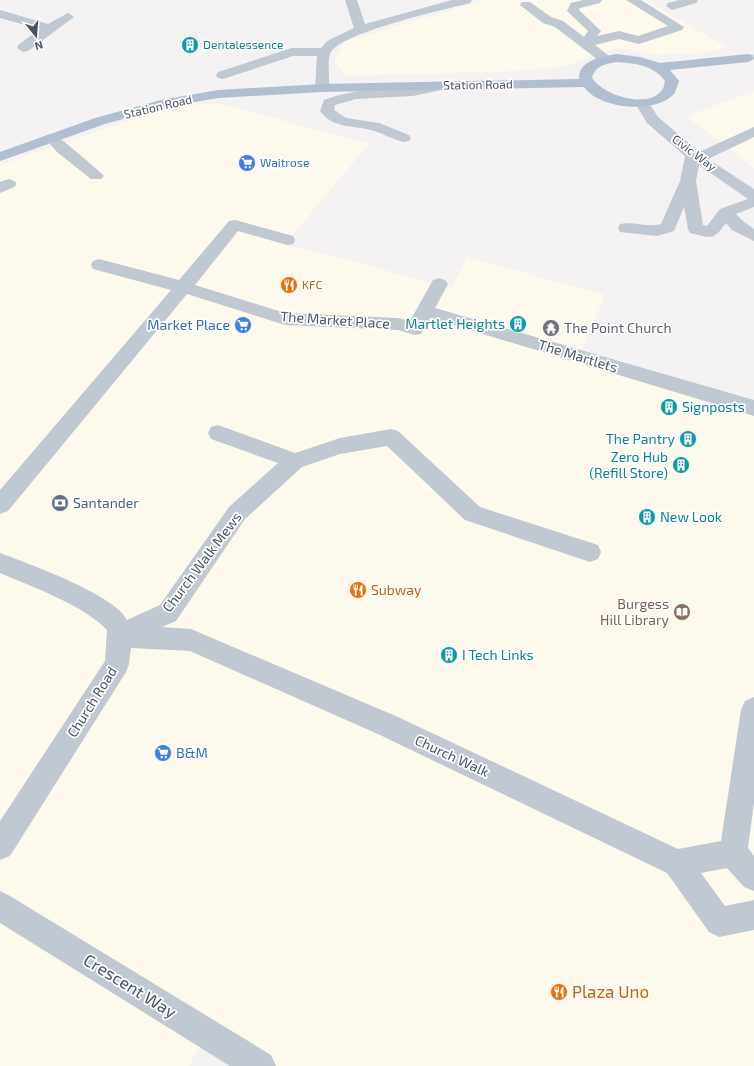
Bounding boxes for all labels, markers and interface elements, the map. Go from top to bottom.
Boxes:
north arrow [16,16,56,56]
building icon: Dentalessence [180,35,200,55]
place label: Dentalessence [203,37,283,51]
text: N [33,39,45,53]
street label: Station Road [443,76,513,92]
street label: Station Road [122,91,193,121]
street label: Civic Way [670,131,720,174]
supermarket icon: Waitrose [237,153,257,173]
place label: Waitrose [260,155,309,169]
restaurant icon: KFC [279,275,299,295]
place label: KFC [302,277,322,291]
street label: The Market Place [280,307,390,332]
building icon: Martlet Heights [508,314,528,334]
supermarket icon: Market Place [233,315,253,335]
place label: Martlet Heights [405,315,505,332]
place label: Market Place [147,316,230,333]
temple icon: The Point Church [541,318,561,338]
place label: The Point Church [564,319,672,336]
street label: The Martlets [536,335,620,376]
building icon: Signposts [659,397,679,417]
place label: Signposts [682,398,745,415]
building icon: The Pantry [678,429,698,449]
place label: The Pantry [606,430,676,447]
place label: Zero Hub (Refill Store) [589,448,668,481]
building icon: Zero Hub (Refill Store) [671,455,691,475]
bank icon: Santander [50,493,70,513]
place label: Santander [73,494,139,511]
building icon: New Look [637,507,657,527]
street label: Church Walk Mews [158,508,245,615]
place label: New Look [660,508,722,525]
restaurant icon: Subway [348,580,368,600]
place label: Subway [371,581,422,598]
place label: Burgess Hill Library [600,595,670,628]
library icon: Burgess Hill Library [672,602,692,622]
building icon: I Tech Links [439,645,459,665]
place label: I Tech Links [462,646,534,663]
street label: Church Road [63,663,120,740]
street label: Church Walk [413,731,492,780]
supermarket icon: B&M [153,743,173,763]
place label: B&M [176,744,208,761]
street label: Crescent Way [80,949,181,1022]
place label: Plaza Uno [572,981,649,1001]
restaurant icon: Plaza Uno [549,982,569,1002]

